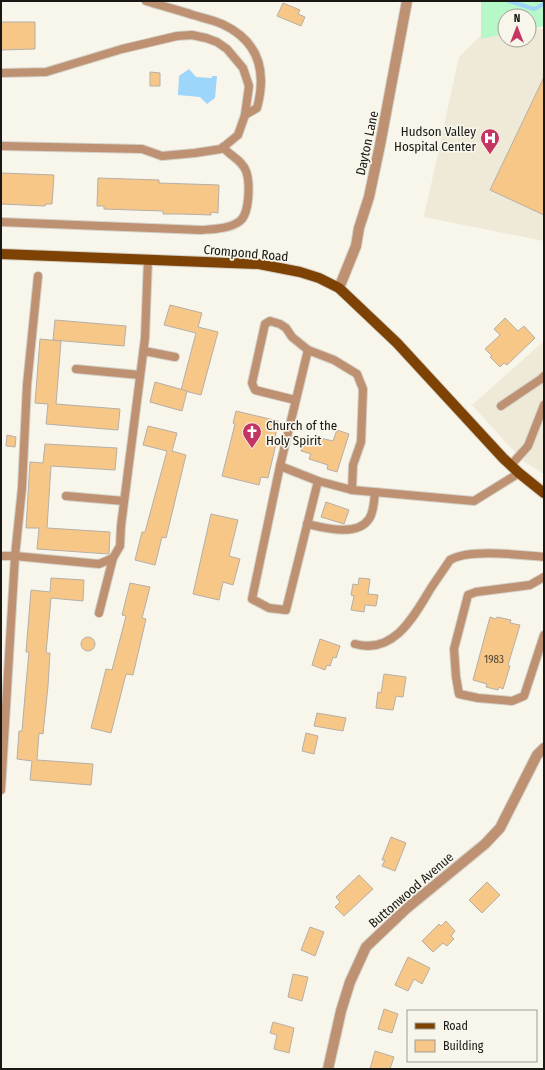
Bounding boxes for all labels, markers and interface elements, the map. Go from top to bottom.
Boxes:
north arrow [497,8,537,48]
text: N [514,12,520,25]
street label: Dayton Lane [353,109,381,177]
place label: Hudson Valley Hospital Center [394,124,476,154]
hospital icon: Hudson Valley Hospital Center [479,127,501,155]
street label: Crompond Road [203,242,289,264]
place label: Church of the Holy Spirit [266,418,337,448]
church icon: Church of the Holy Spirit [241,421,263,449]
house number: 1983 [484,653,504,666]
street label: Buttonwood Avenue [366,849,456,931]
legend [407,1010,537,1062]
text: Road [443,1019,468,1033]
text: Building [443,1039,484,1053]

